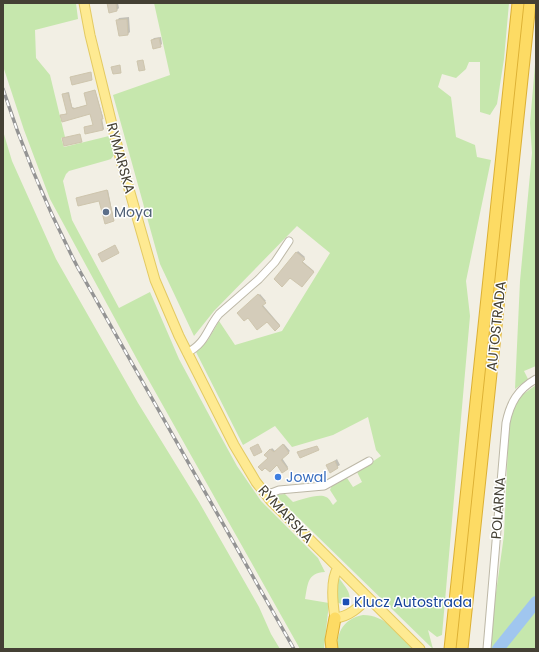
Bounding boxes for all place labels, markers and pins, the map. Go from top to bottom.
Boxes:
place label: Moya [114,202,152,222]
marker: Moya [101,207,111,217]
place label: Jowal [286,467,327,487]
marker: Jowal [273,472,283,482]
place label: Klucz Autostrada [354,592,472,612]
marker: Klucz Autostrada [341,597,351,607]

